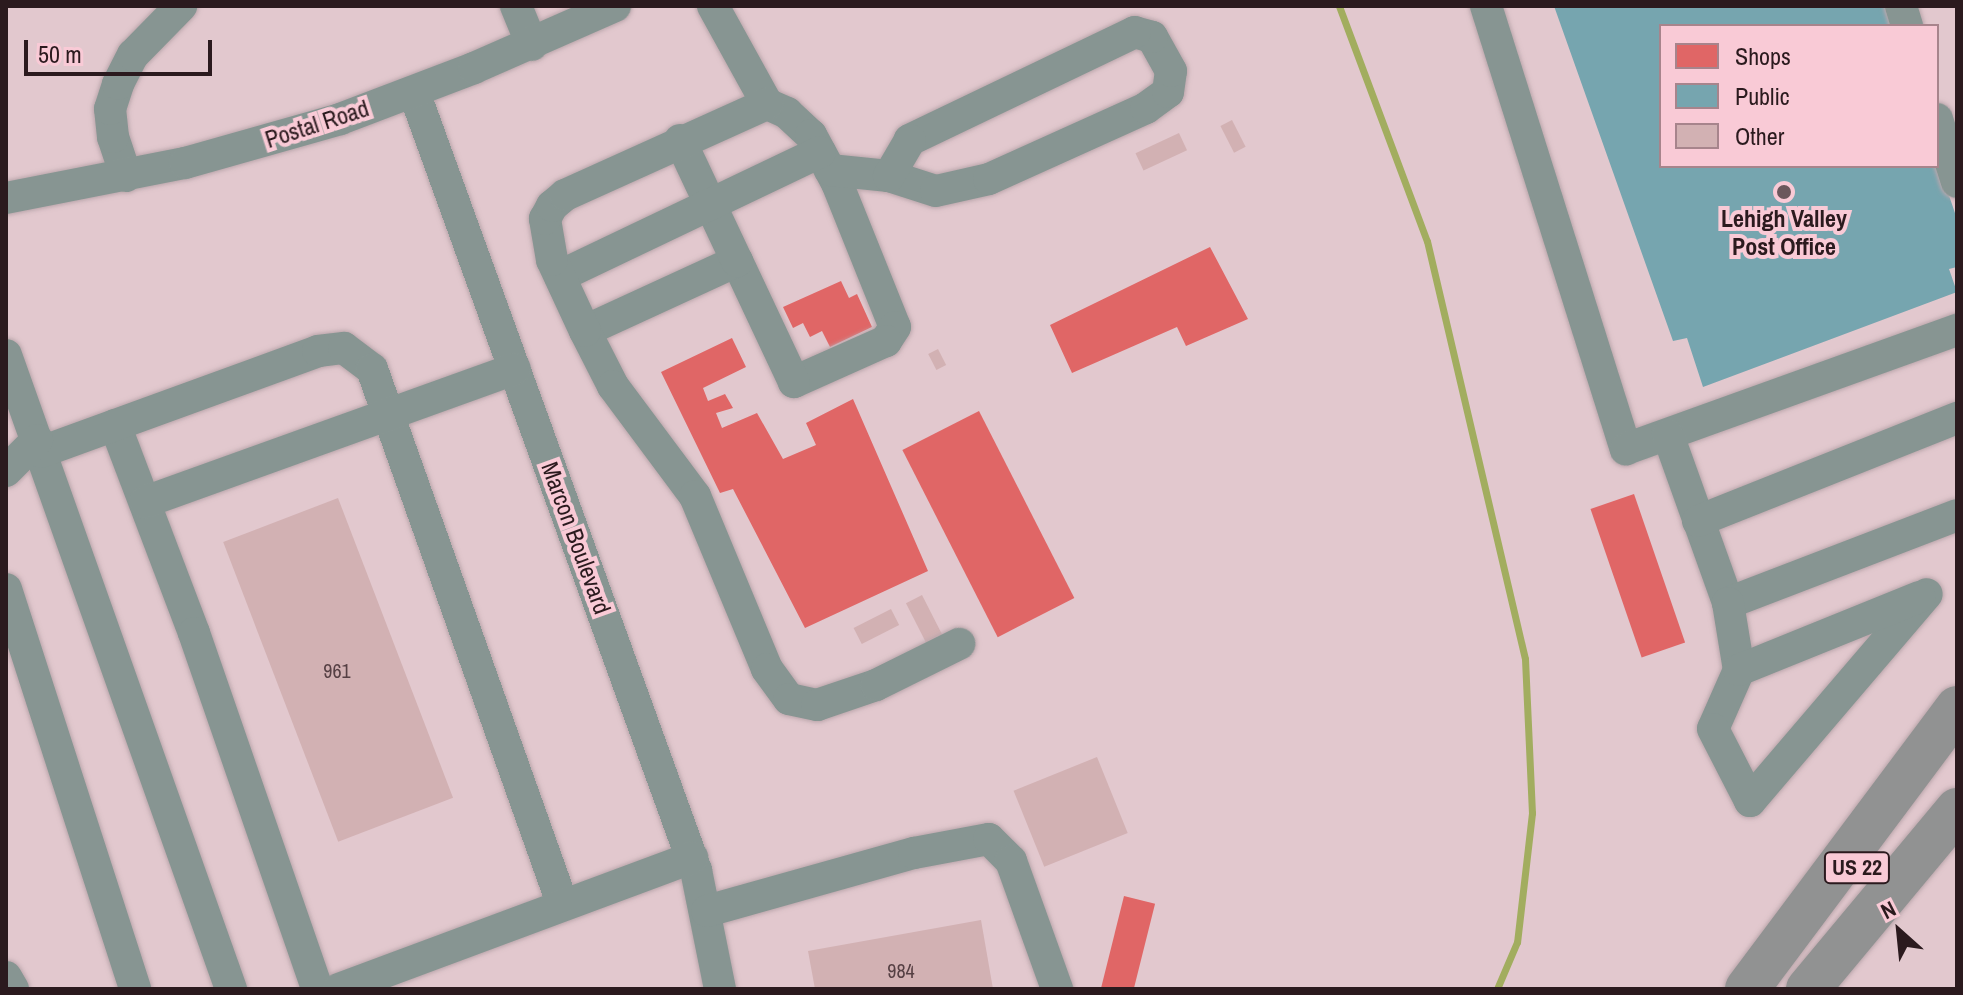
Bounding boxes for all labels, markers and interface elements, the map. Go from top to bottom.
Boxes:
scale bar [28,24,216,74]
legend [1659,24,1939,168]
text: 50 m [38,38,82,70]
text: Shops [1735,40,1791,72]
text: Public [1735,80,1790,112]
street label: Postal Road [262,94,372,154]
text: Other [1735,120,1784,152]
marker: Lehigh Valley Post Office [1775,183,1793,201]
place label: Lehigh Valley Post Office [1721,205,1847,261]
street label: Marcon Boulevard [535,458,617,618]
house number: 961 [323,658,351,682]
road number: US 22 [1823,850,1891,886]
north arrow [1859,891,1939,971]
text: N [1875,893,1901,926]
house number: 984 [887,958,915,982]

